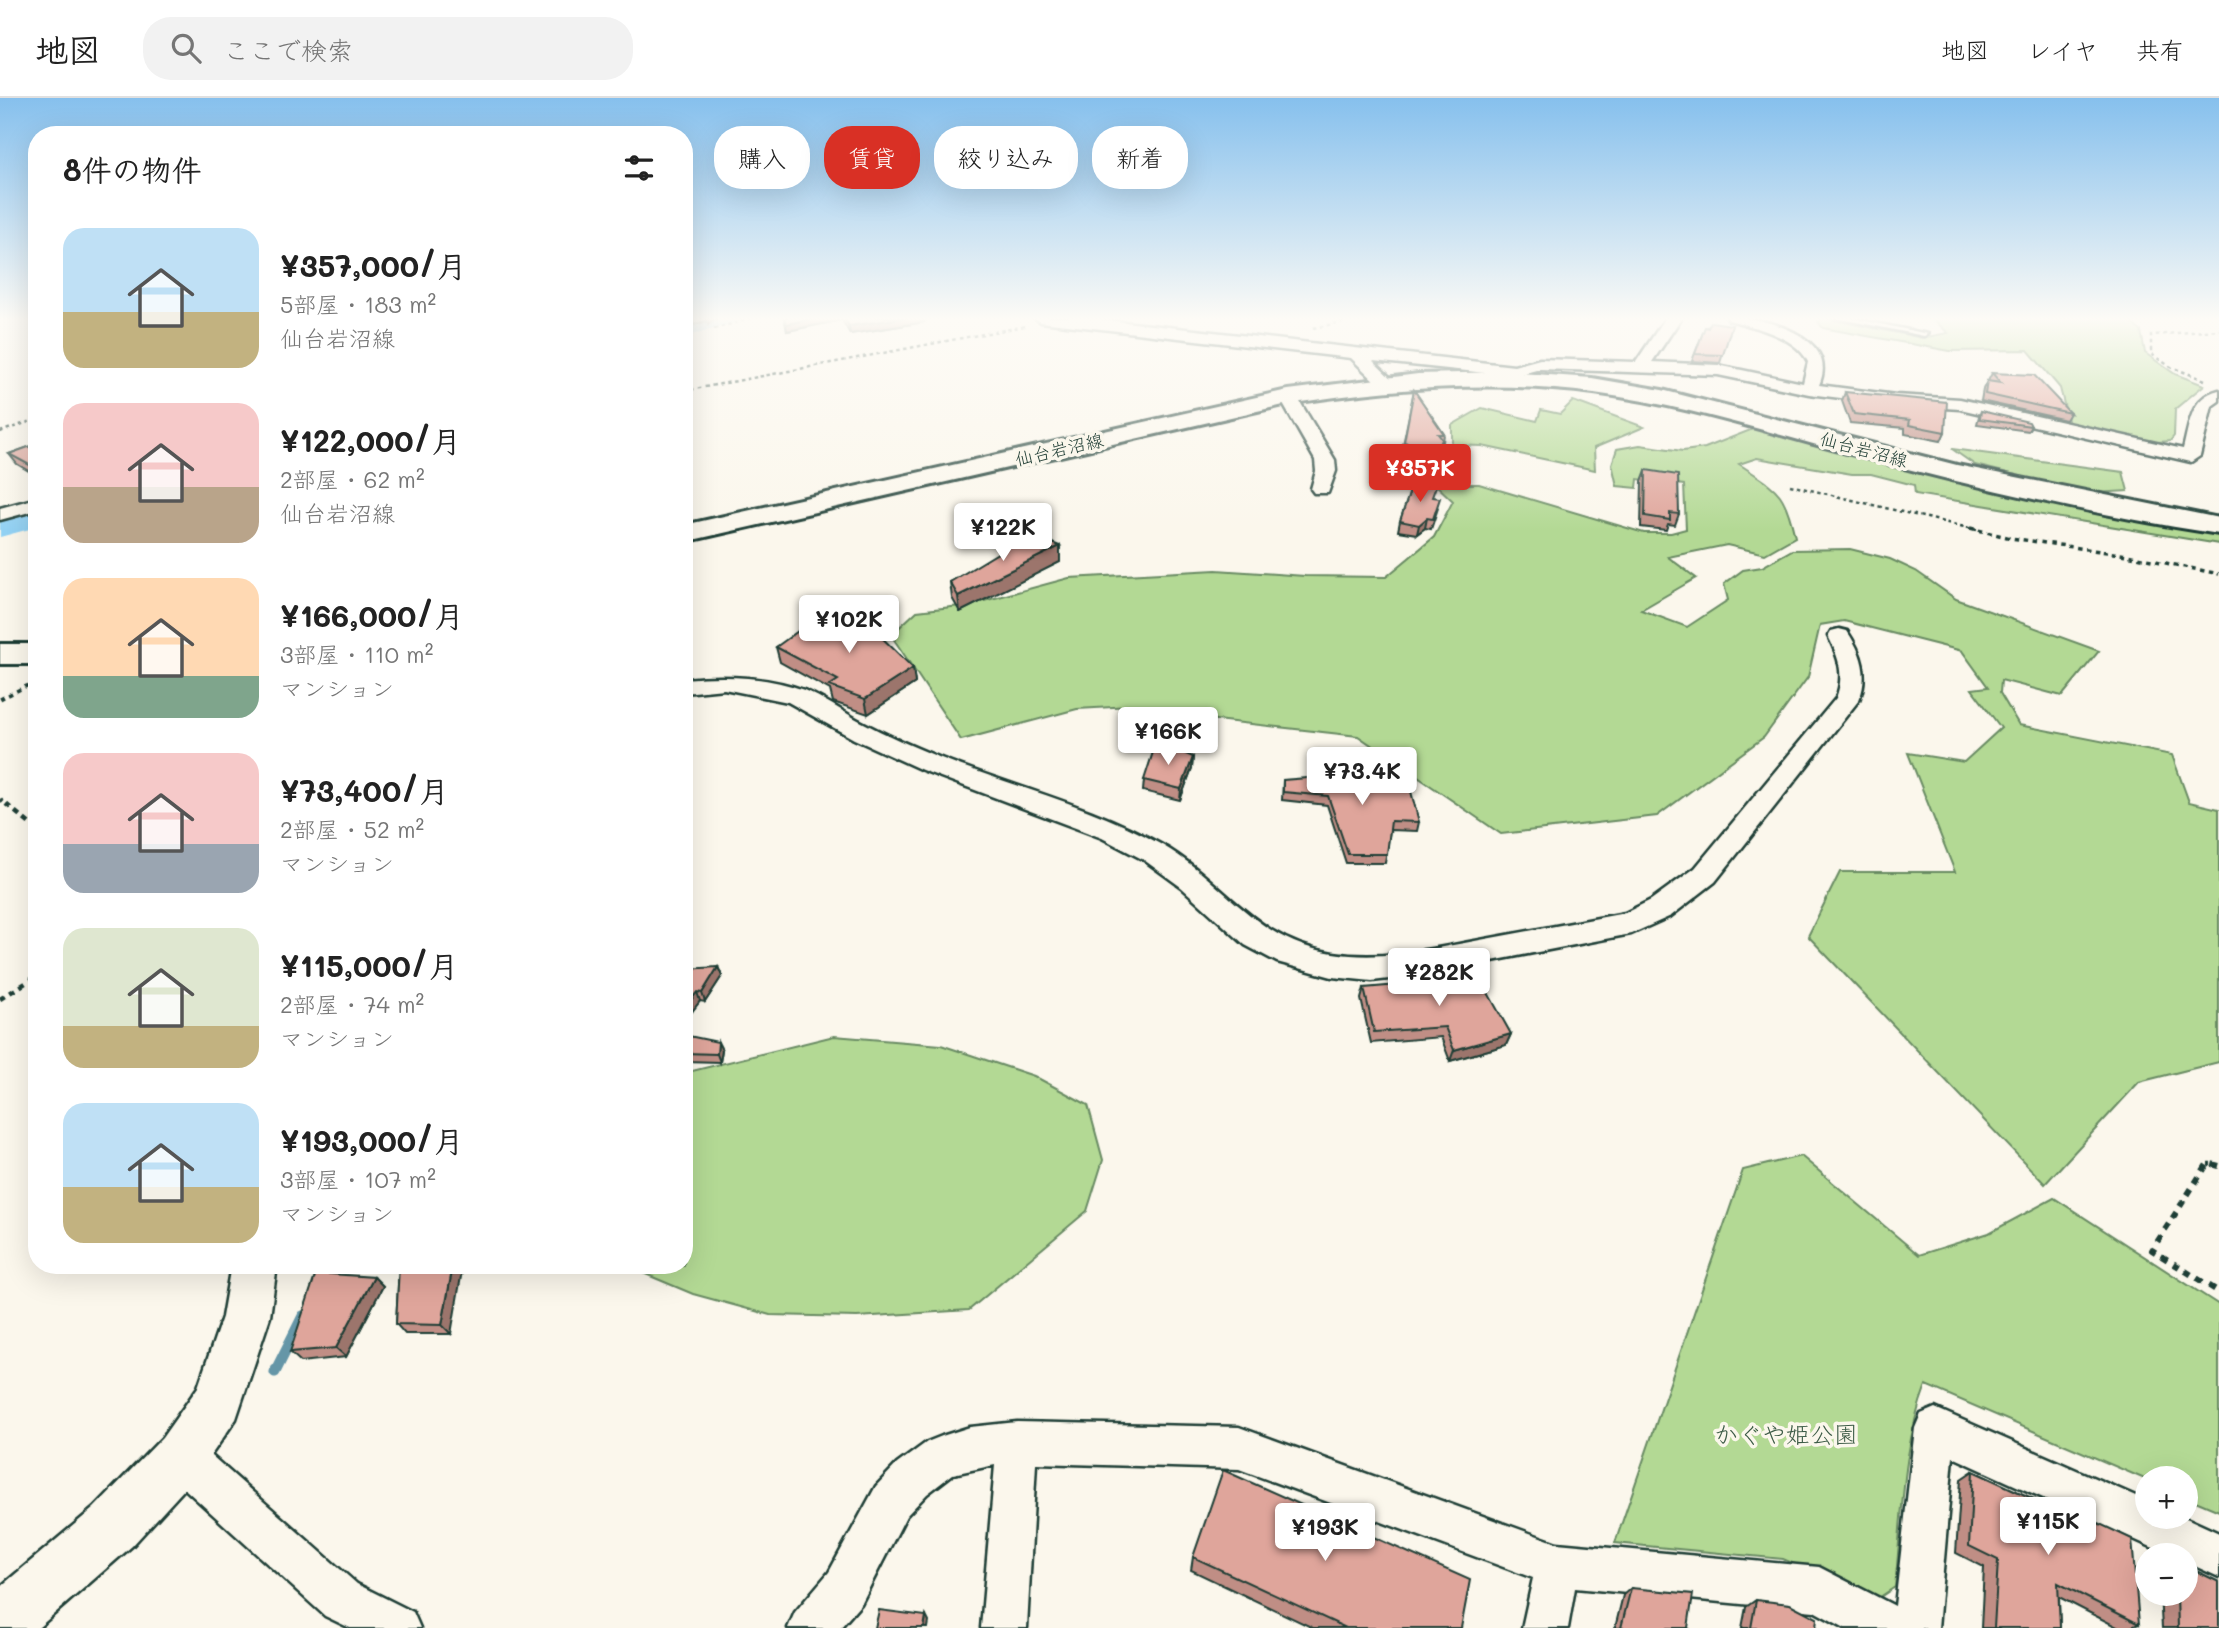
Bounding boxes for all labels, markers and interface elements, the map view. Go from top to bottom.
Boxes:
search box [143,17,633,80]
text: 地図 [35,27,101,70]
icon: search [167,29,205,67]
text: ここで検索 [223,33,353,67]
text: 地図 [1941,34,1989,65]
text: レイヤ [2027,34,2098,65]
text: 共有 [2136,34,2184,65]
chip: 購入 [714,126,810,189]
chip: 賃貸 [824,126,920,189]
chip: 絞り込み [934,126,1078,189]
chip: 新着 [1092,126,1188,189]
text: 8件の物件 [63,149,202,189]
icon: filters [620,149,658,187]
text: ¥357,000/月 [280,245,466,285]
icon: home [119,256,203,340]
text: 5部屋 · 183 m² [280,289,436,319]
text: 仙台岩沼線 [280,323,395,353]
text: ¥122,000/月 [280,420,461,460]
street label: 仙台岩沼線 [1817,426,1911,472]
street label: 仙台岩沼線 [1012,427,1106,471]
icon: home [119,431,203,515]
pin: ¥357K [1371,444,1469,504]
text: ¥357K [1385,452,1455,482]
text: 2部屋 · 62 m² [280,464,425,494]
text: 仙台岩沼線 [280,498,395,528]
pin: ¥122K [954,504,1052,563]
text: ¥122K [970,511,1036,541]
text: ¥166,000/月 [280,595,464,635]
pin: ¥102K [800,596,898,655]
text: ¥102K [815,603,883,633]
icon: home [119,606,203,690]
text: 3部屋 · 110 m² [280,639,433,669]
text: マンション [280,673,394,703]
pin: ¥166K [1119,708,1217,767]
text: ¥166K [1134,715,1202,745]
pin: ¥73.4K [1305,748,1419,807]
text: ¥73.4K [1323,755,1401,785]
text: ¥73,400/月 [280,770,449,810]
icon: home [119,781,203,865]
text: 2部屋 · 52 m² [280,814,424,844]
text: マンション [280,848,394,878]
text: ¥115,000/月 [280,945,458,985]
pin: ¥282K [1390,948,1488,1008]
icon: home [119,956,203,1040]
text: ¥282K [1404,956,1474,986]
text: 2部屋 · 74 m² [280,989,424,1019]
text: マンション [280,1023,394,1053]
text: ¥193,000/月 [280,1120,464,1160]
icon: home [119,1131,203,1215]
text: 3部屋 · 107 m² [280,1164,436,1194]
text: マンション [280,1198,394,1228]
park label: かぐや姫公園 [1714,1418,1858,1449]
map controls [2135,1466,2198,1606]
button: + [2135,1466,2198,1529]
pin: ¥115K [1999,1498,2097,1557]
pin: ¥193K [1276,1504,1374,1563]
text: ¥115K [2016,1505,2080,1535]
text: ¥193K [1291,1511,1359,1541]
button: − [2135,1543,2198,1606]

